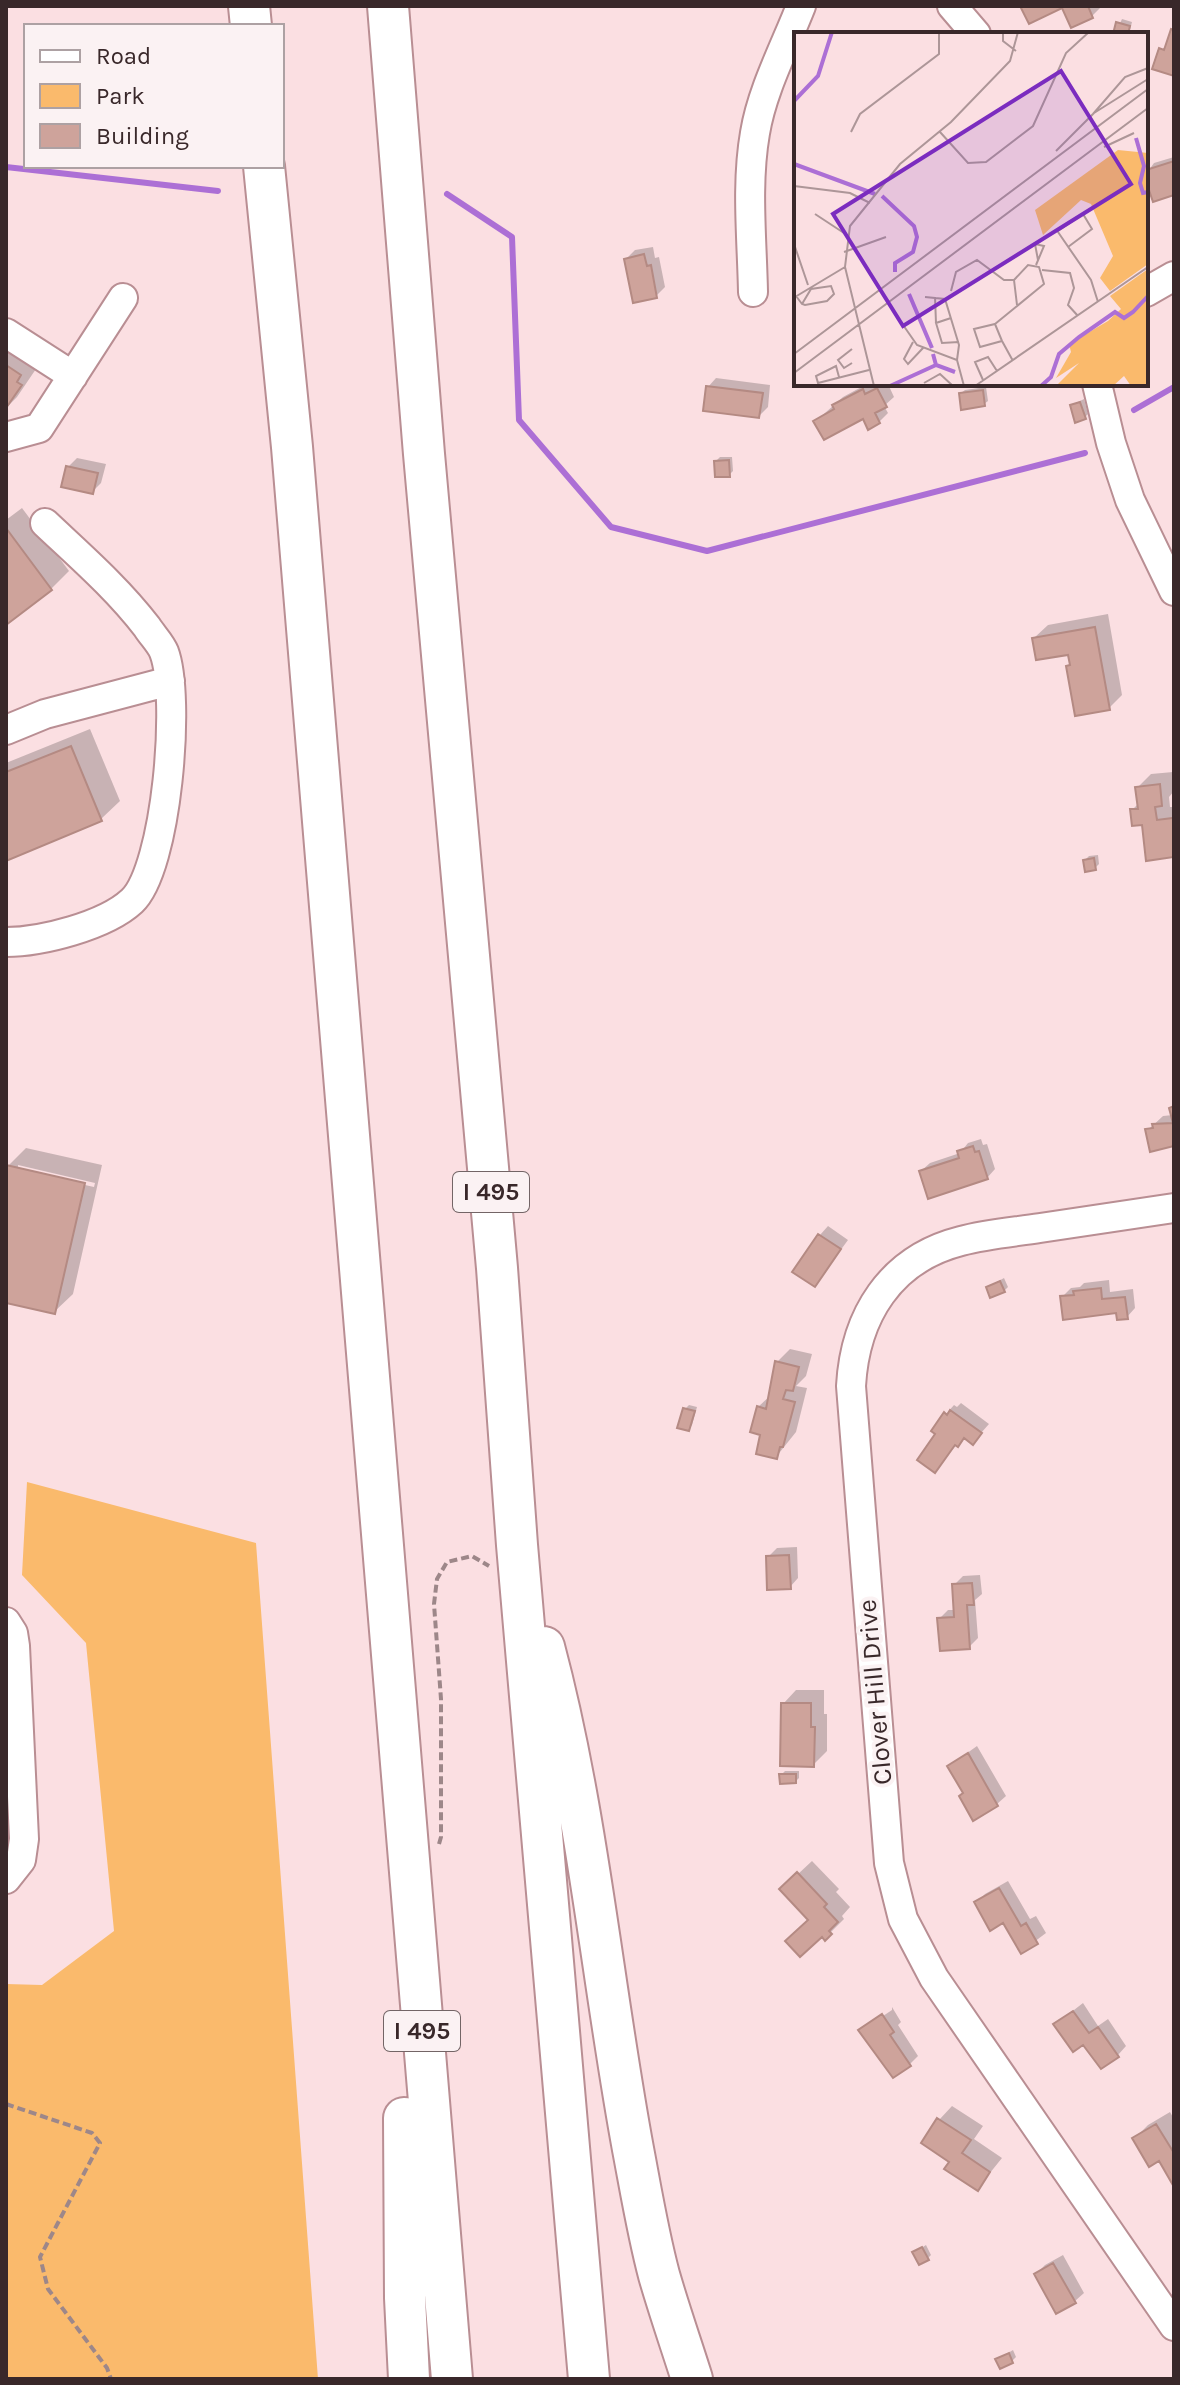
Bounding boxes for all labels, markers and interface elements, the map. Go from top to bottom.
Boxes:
legend [24,24,284,168]
inset map [794,32,1148,386]
text: Road [96,42,151,70]
text: Park [96,82,145,110]
text: Building [96,122,189,150]
road number: I 495 [453,1172,529,1212]
street label: Clover Hill Drive [851,1598,899,1786]
road number: I 495 [384,2011,460,2051]

